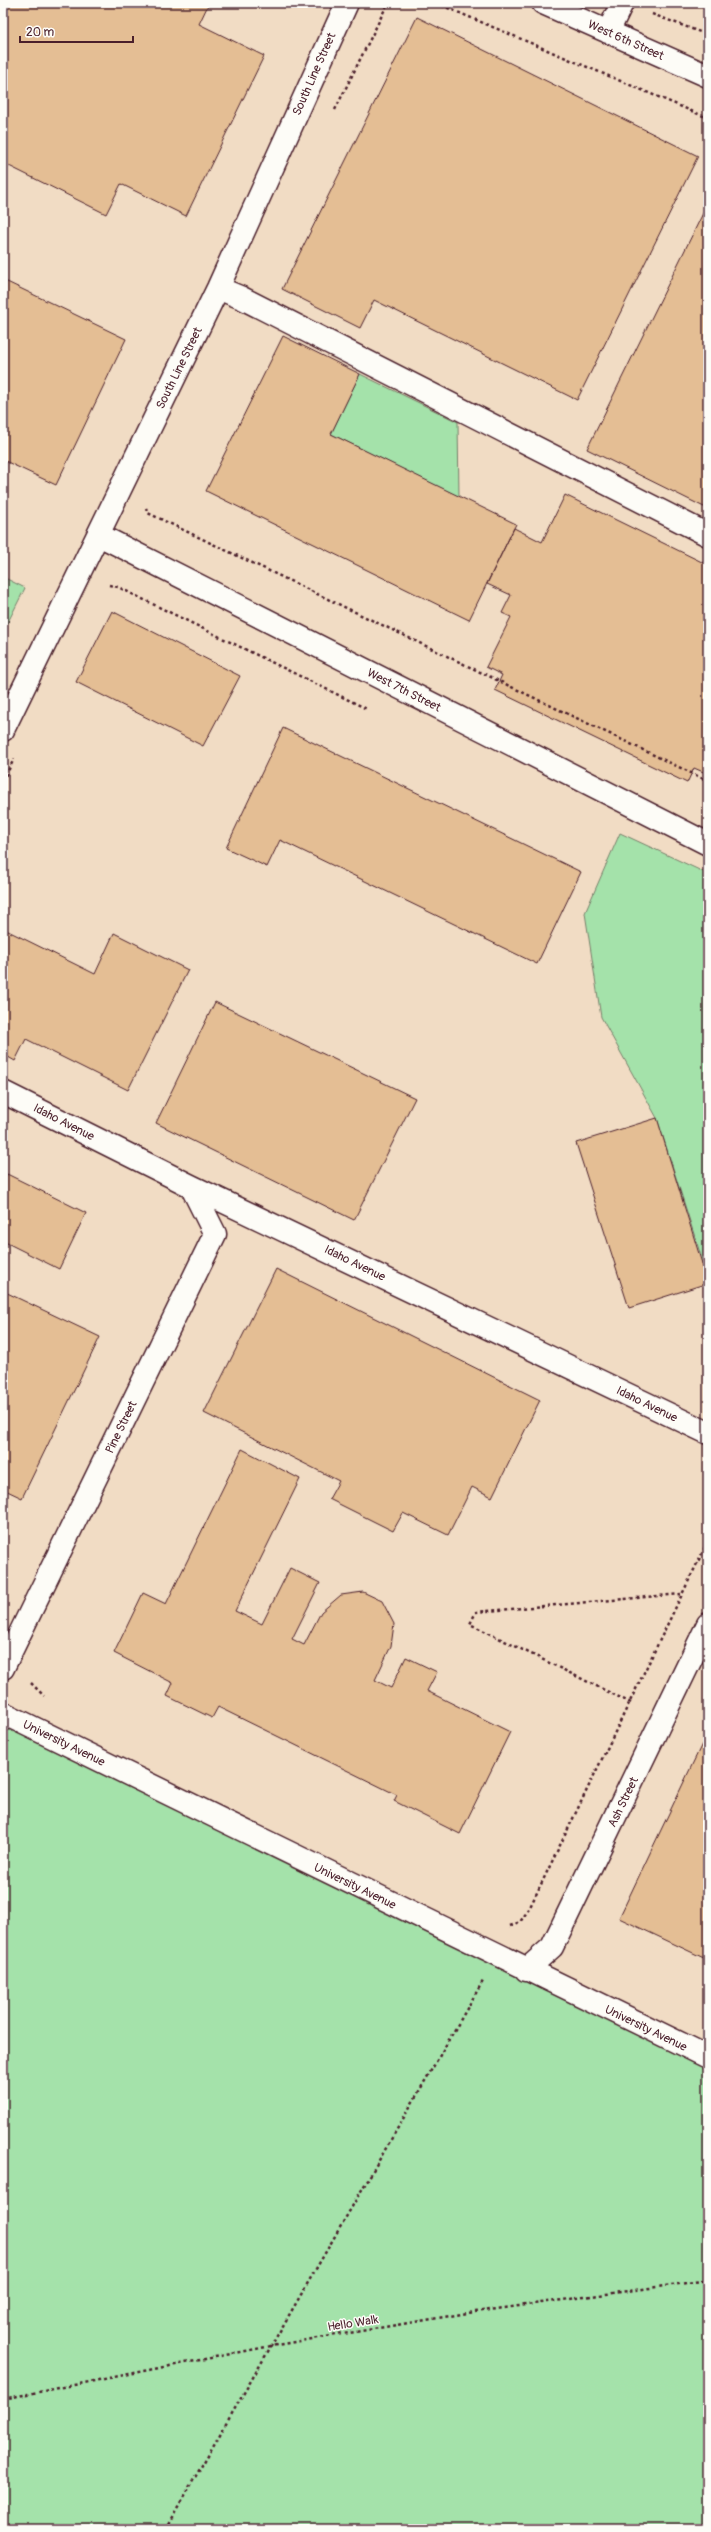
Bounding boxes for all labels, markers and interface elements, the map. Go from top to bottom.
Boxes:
street label: West 6th Street [585,17,666,64]
scale bar [20,18,133,44]
text: 20 m [26,25,55,40]
street label: South Line Street [289,30,340,118]
street label: South Line Street [153,325,206,412]
street label: West 7th Street [364,665,443,716]
street label: Idaho Avenue [31,1101,97,1144]
street label: Idaho Avenue [322,1242,388,1285]
street label: Idaho Avenue [614,1383,680,1426]
street label: Pine Street [102,1398,141,1456]
street label: University Avenue [20,1717,107,1770]
street label: Ash Street [605,1775,642,1830]
street label: University Avenue [311,1860,398,1913]
street label: University Avenue [602,2002,689,2055]
street label: Hello Walk [326,2312,380,2335]

